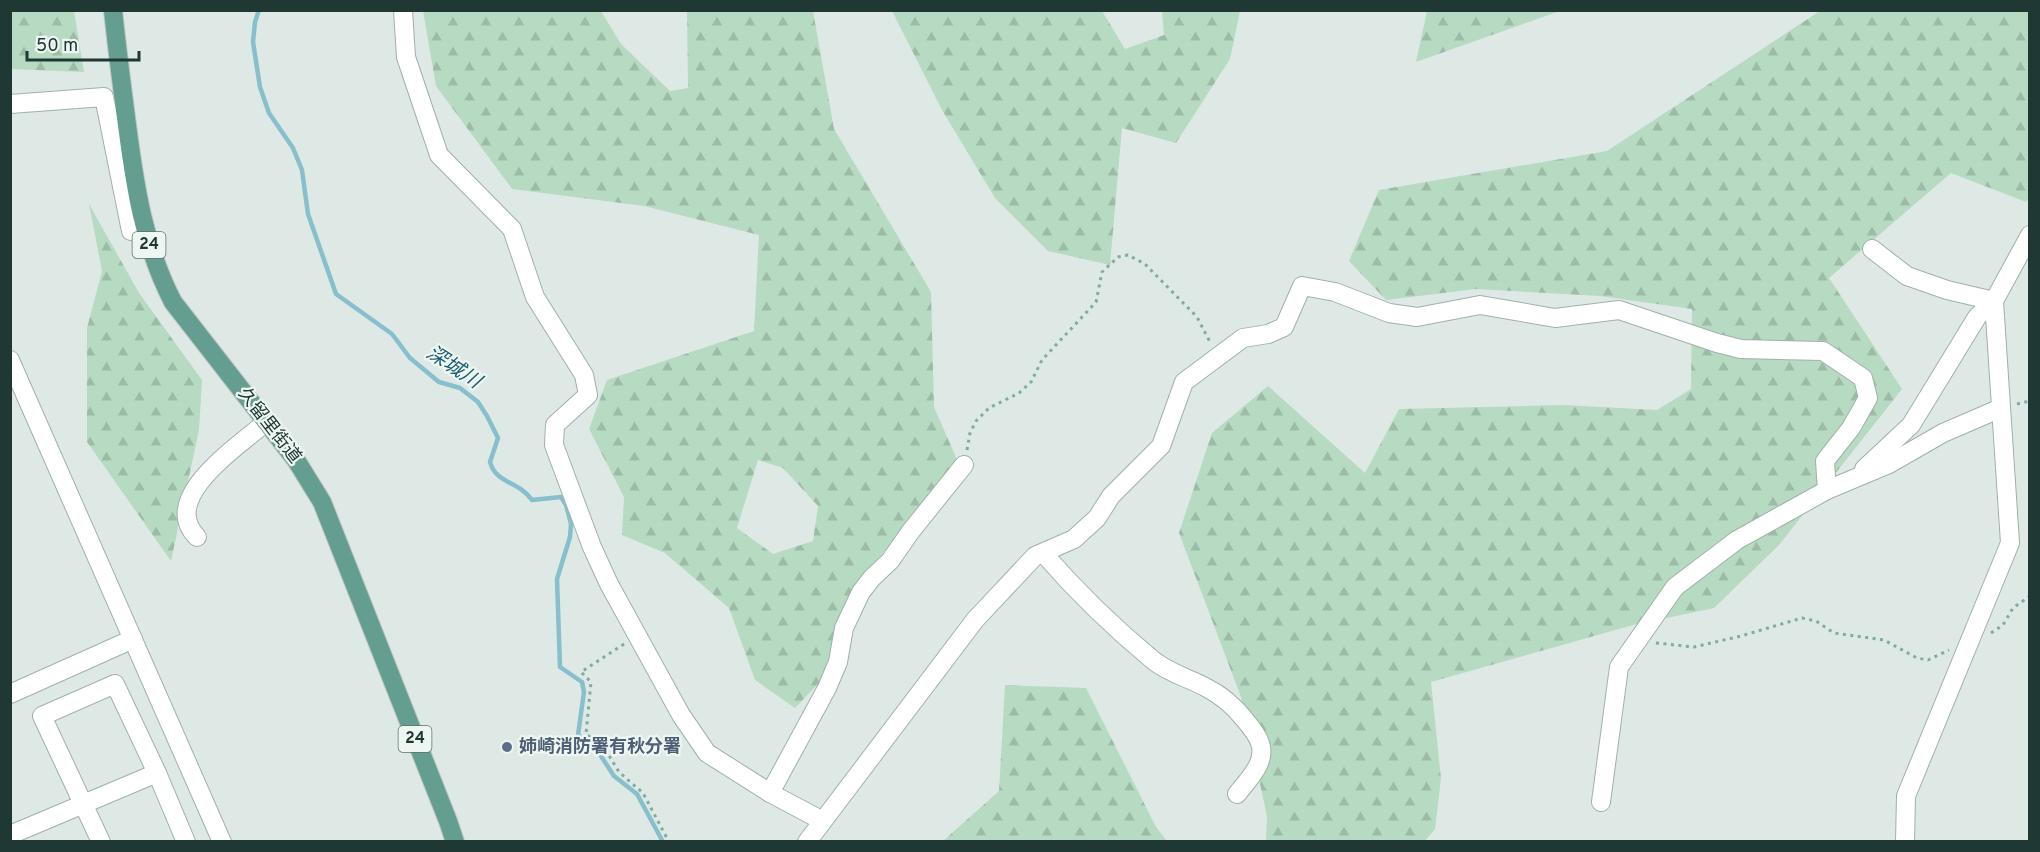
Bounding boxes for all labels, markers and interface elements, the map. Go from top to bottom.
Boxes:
scale bar [27,24,140,62]
text: 50 m [36,35,78,58]
road number: 24 [132,232,166,258]
water label: 深城川 [421,341,487,396]
street label: 久留里街道 [232,383,306,469]
road number: 24 [398,726,432,752]
place label: 姉崎消防署有秋分署 [519,736,681,759]
marker: 姉崎消防署有秋分署 [500,740,514,754]

